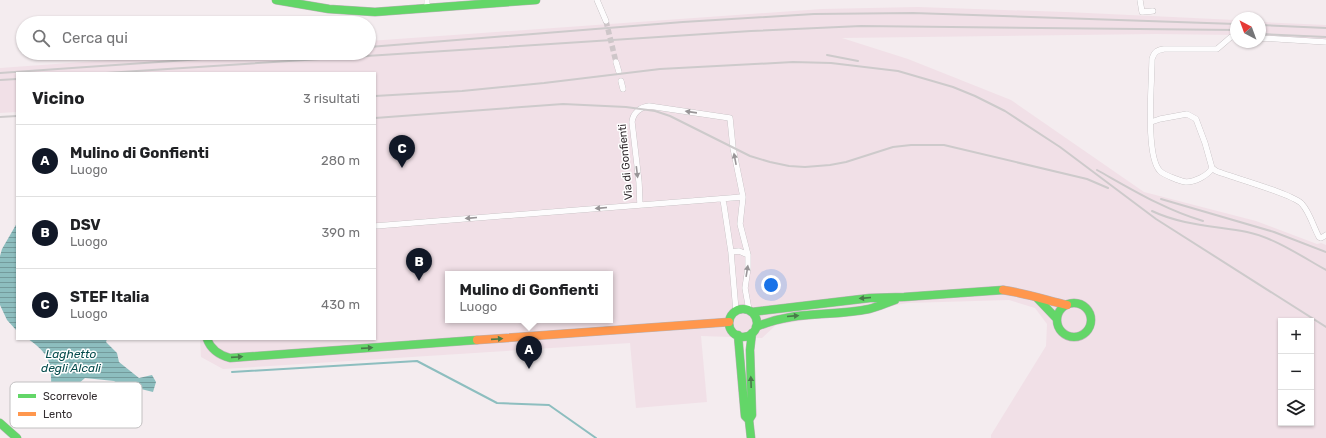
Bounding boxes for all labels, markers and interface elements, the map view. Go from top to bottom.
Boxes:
north arrow [1230,12,1266,48]
search box [16,16,376,60]
icon: search [30,27,52,49]
text: Cerca qui [62,29,128,47]
text: Vicino [32,88,85,108]
text: 3 risultati [303,91,360,106]
one-way arrow [685,109,697,115]
street label: Via di Gonfienti [616,123,635,201]
pin: C [389,135,415,168]
text: Mulino di Gonfienti [70,144,209,162]
text: A [40,153,50,168]
text: 280 m [321,153,360,168]
one-way arrow [732,153,738,165]
text: Luogo [70,162,108,177]
one-way arrow [634,166,641,178]
one-way arrow [595,205,607,211]
one-way arrow [465,215,477,222]
text: DSV [70,216,101,234]
text: B [40,225,50,240]
text: 390 m [321,225,360,240]
text: Luogo [70,234,108,249]
pin: B [406,248,432,281]
one-way arrow [744,265,750,278]
popup [445,271,613,323]
your location [761,275,781,295]
text: Mulino di Gonfienti [459,281,599,299]
text: STEF Italia [70,288,149,306]
one-way arrow [859,295,871,302]
text: C [40,297,50,312]
text: 430 m [321,297,360,312]
text: Luogo [459,299,497,314]
text: Luogo [70,306,108,321]
one-way arrow [787,312,799,319]
map controls [1278,318,1314,426]
button: + [1278,318,1314,354]
one-way arrow [491,335,503,342]
pin: A [516,336,542,369]
one-way arrow [361,345,373,352]
water label: Laghetto degli Alcali [41,347,102,375]
one-way arrow [231,354,243,361]
button: − [1278,354,1314,390]
one-way arrow [748,375,754,388]
legend [10,382,142,428]
text: Scorrevole [43,390,97,403]
button: layers [1278,390,1314,426]
text: Lento [43,408,72,421]

